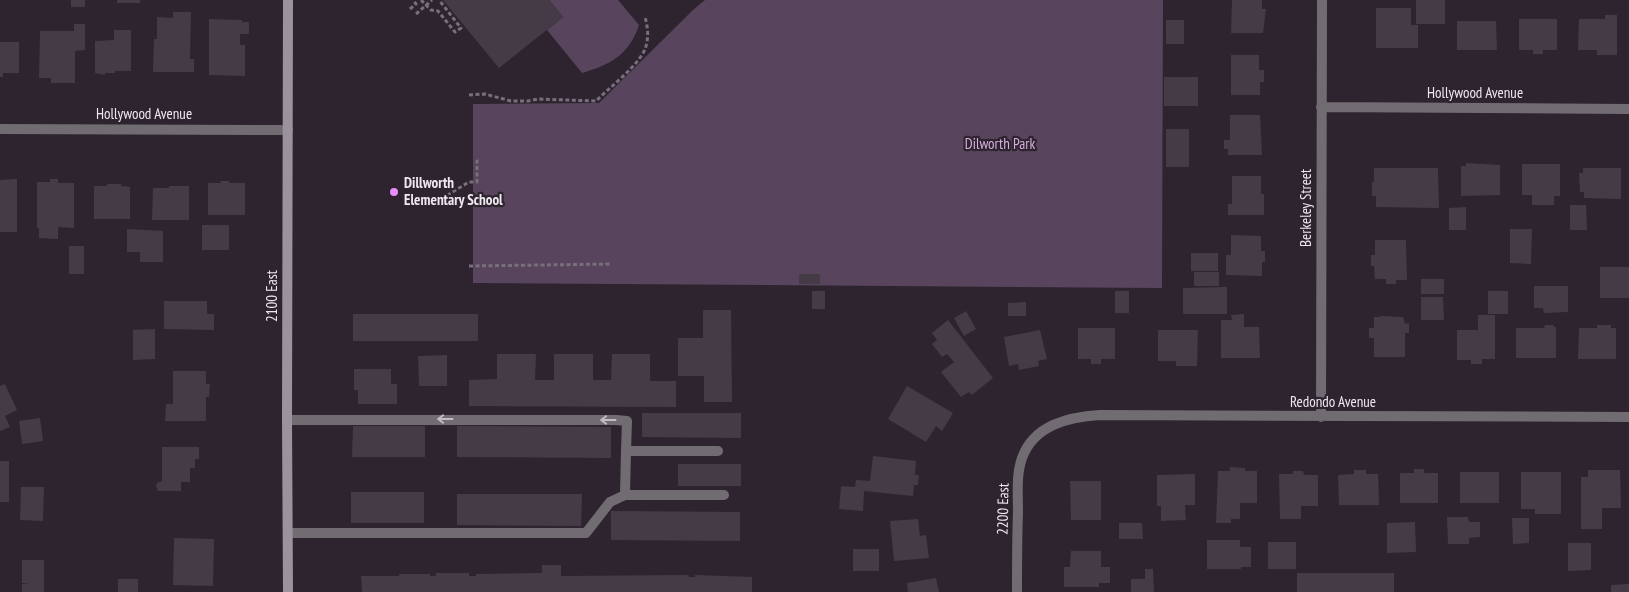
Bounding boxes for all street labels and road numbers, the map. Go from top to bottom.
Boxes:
street label: Hollywood Avenue [1427,83,1523,102]
street label: Hollywood Avenue [96,104,192,123]
street label: Berkeley Street [1296,169,1315,247]
street label: 2100 East [262,270,281,322]
street label: Redondo Avenue [1290,392,1376,411]
street label: 2200 East [993,483,1012,535]

